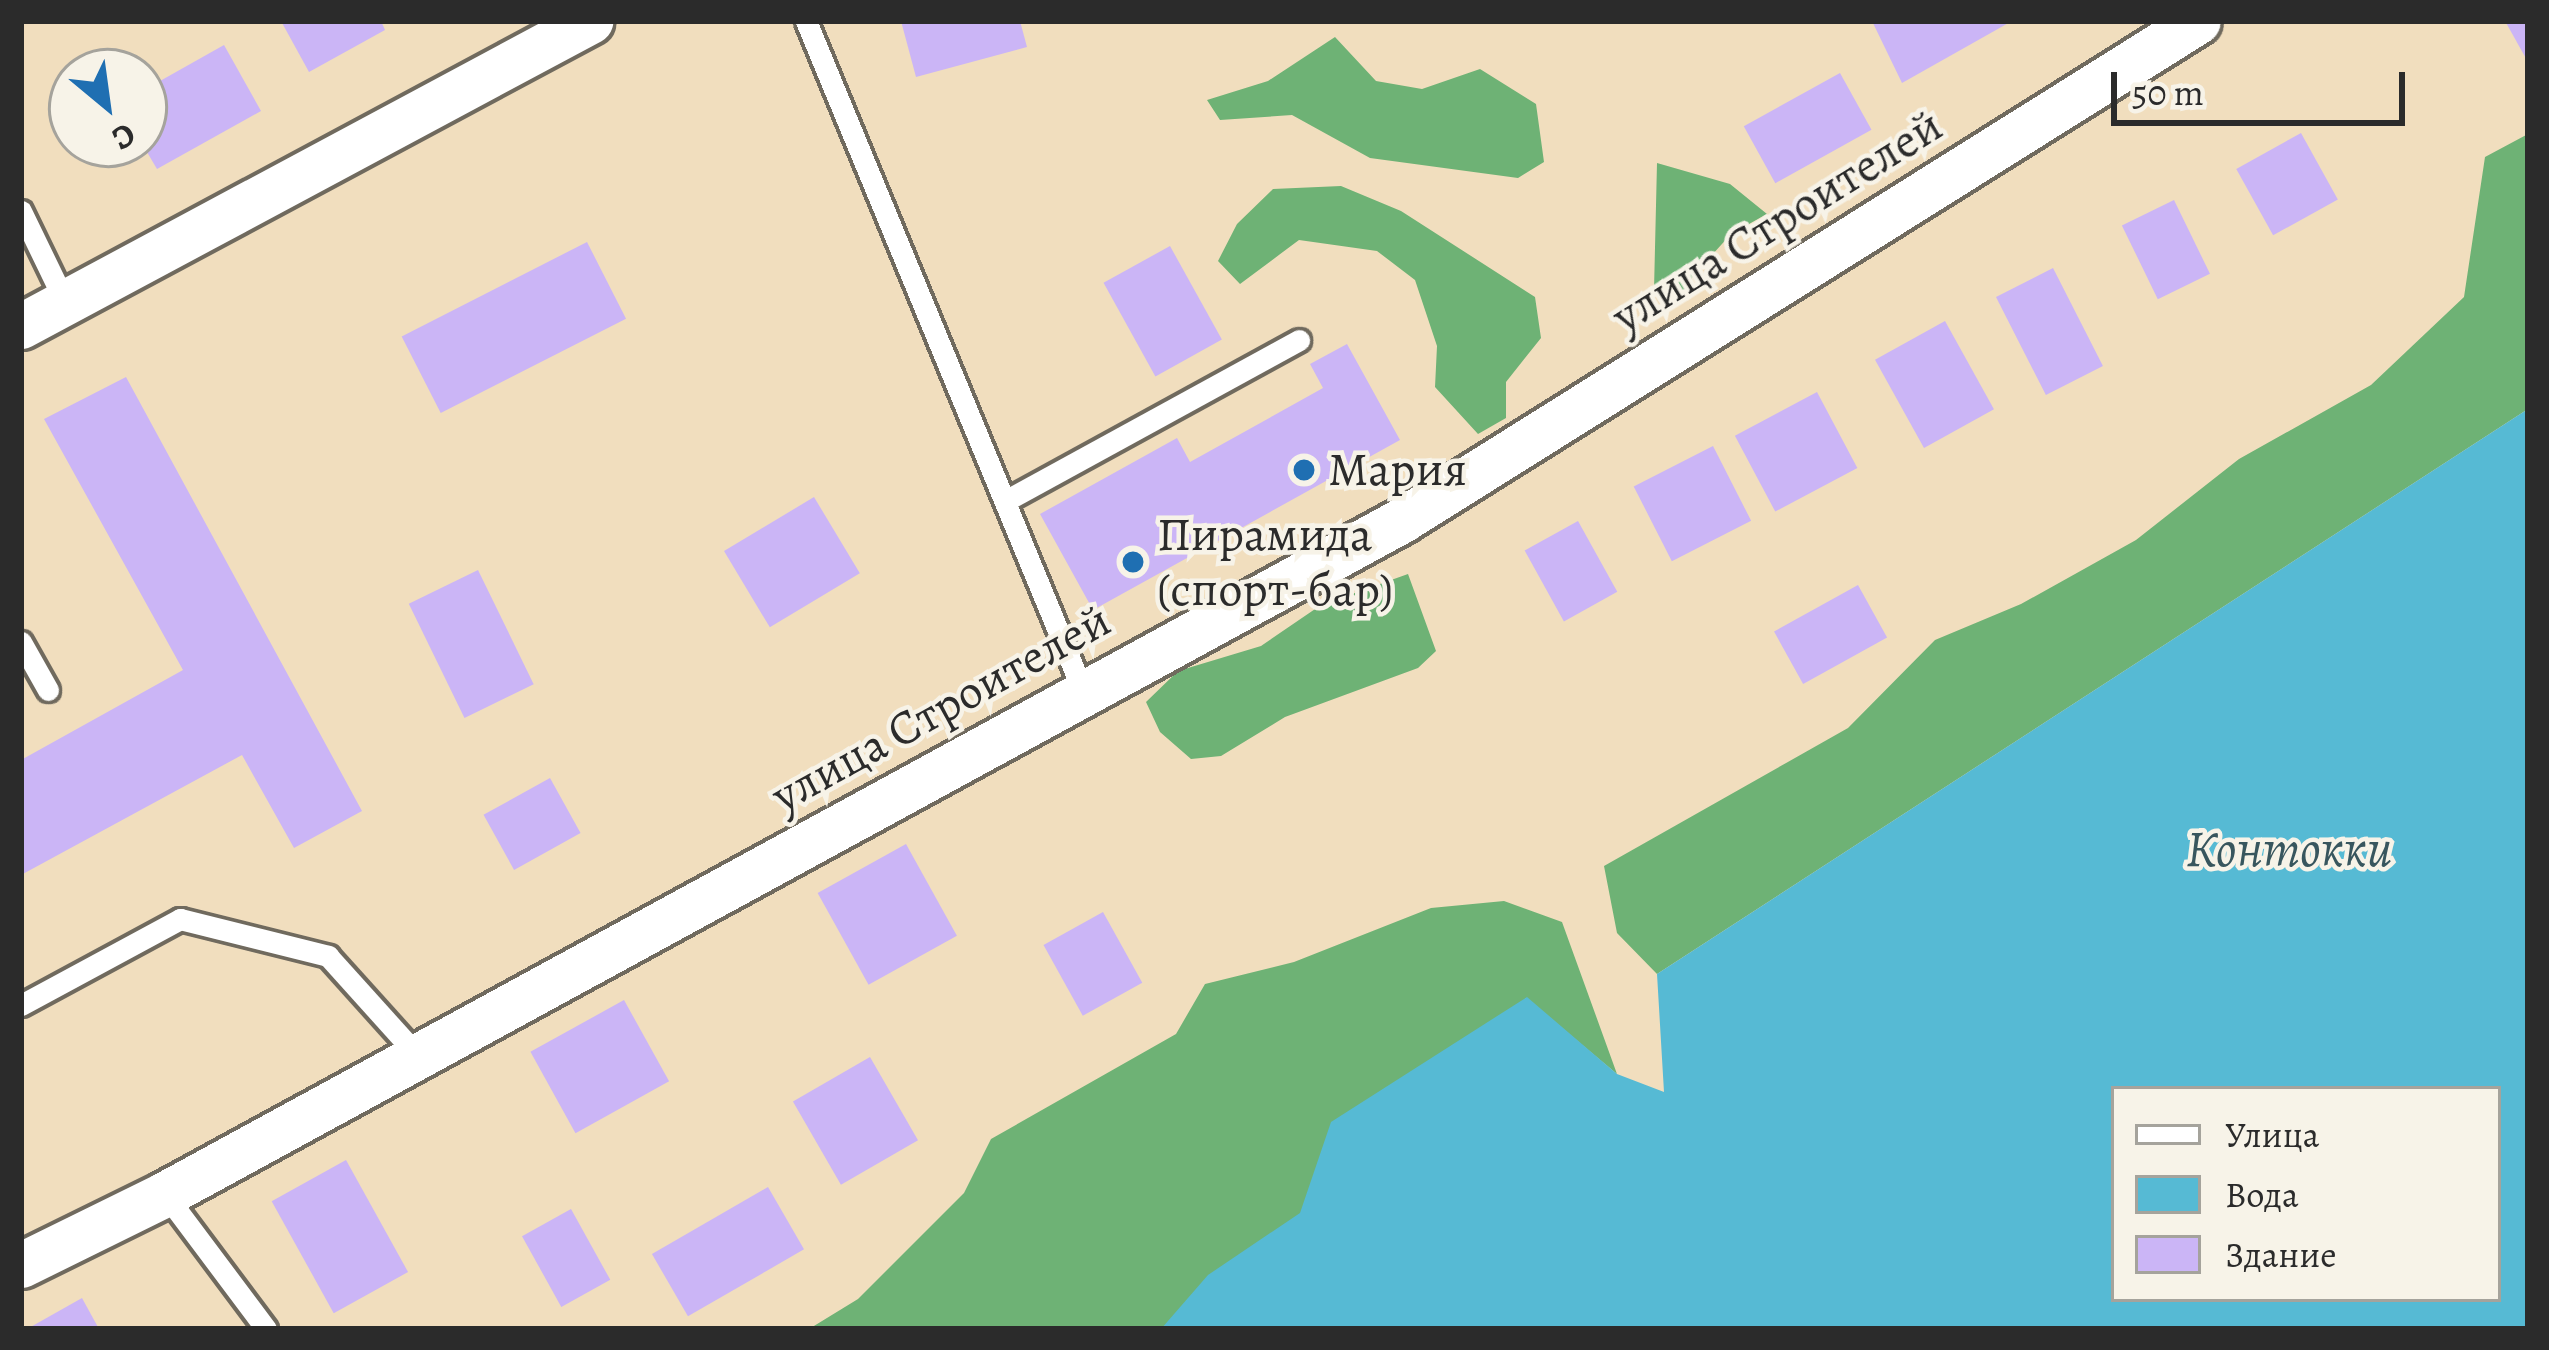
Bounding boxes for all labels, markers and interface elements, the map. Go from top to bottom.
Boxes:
north arrow [48,48,168,168]
scale bar [2117,48,2411,122]
text: 50 m [2132,68,2204,117]
street label: улица Строителей [1601,96,1953,346]
text: С [104,113,144,162]
place label: Мария [1328,441,1467,499]
marker: Мария [1291,457,1317,483]
place label: Пирамида (спорт-бар) [1157,505,1393,618]
marker: Пирамида (спорт-бар) [1120,549,1146,575]
street label: улица Строителей [762,591,1120,825]
water label: Контокки [2186,818,2392,880]
legend [2111,1086,2501,1302]
text: Улица [2225,1110,2319,1159]
text: Вода [2225,1170,2299,1219]
text: Здание [2225,1230,2337,1279]

